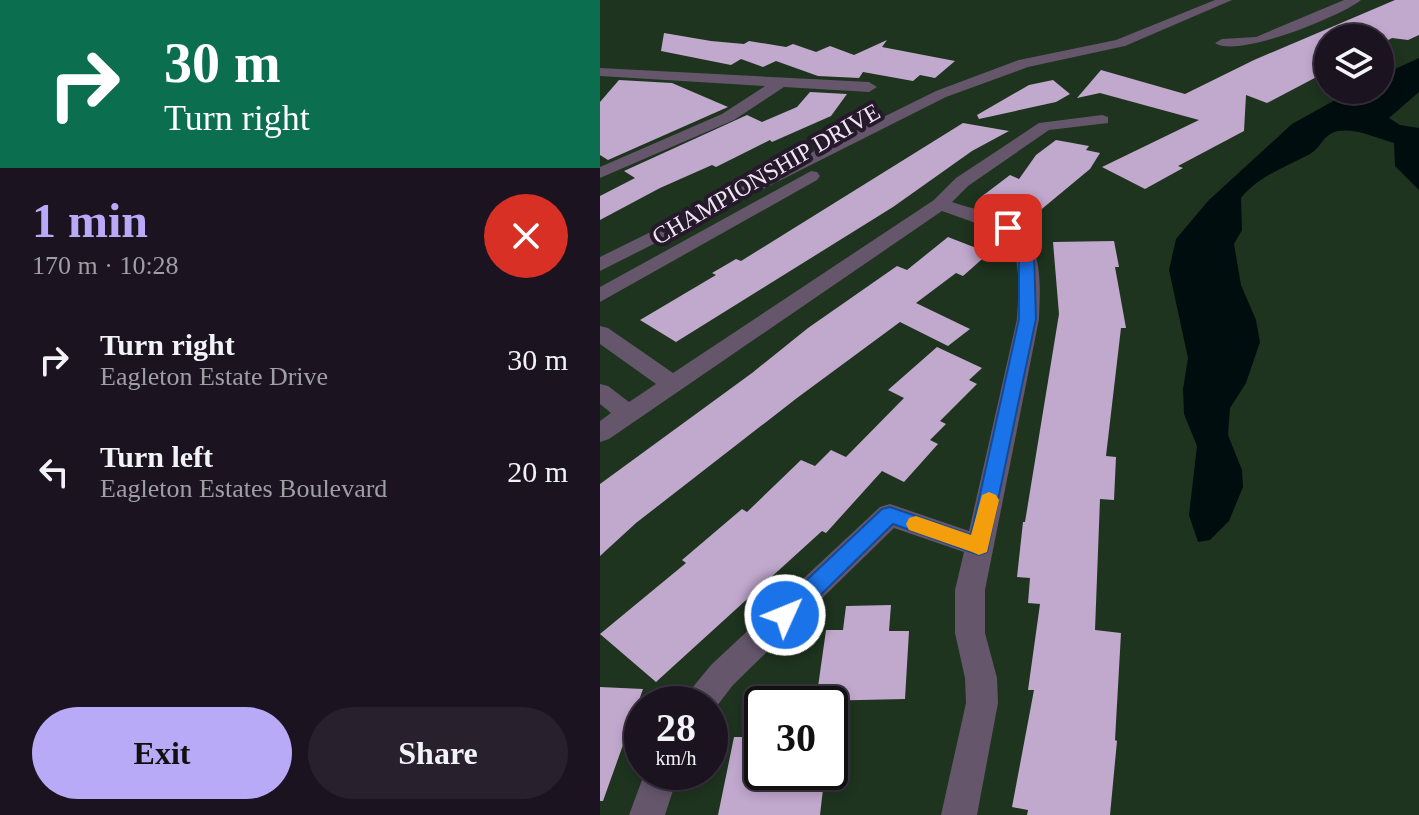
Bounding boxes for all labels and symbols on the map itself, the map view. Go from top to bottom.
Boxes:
street label: CHAMPIONSHIP DRIVE [648,98,884,250]
pin [974,194,1042,262]
position arrow [743,573,827,657]
speed limit sign: 30 [744,686,848,790]

